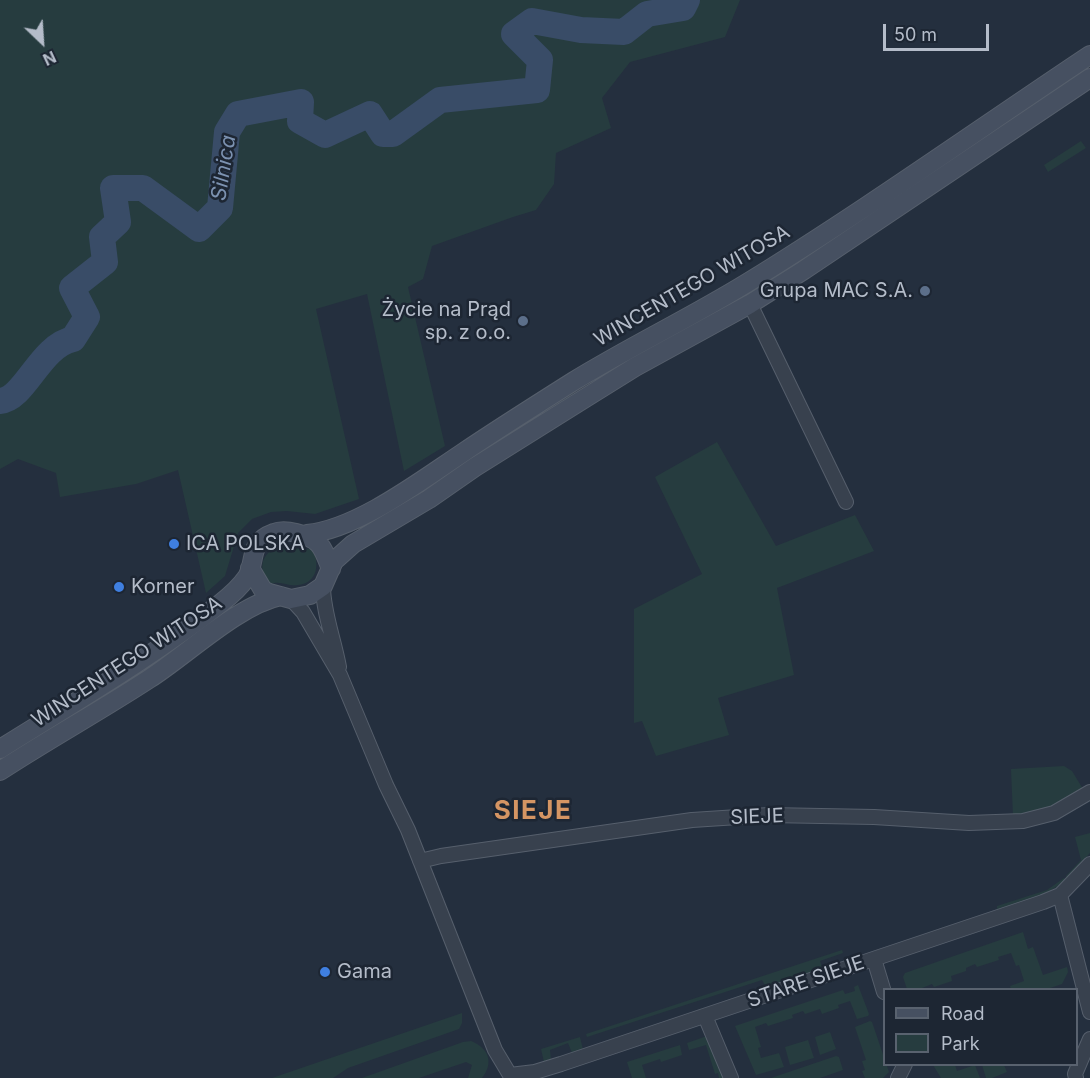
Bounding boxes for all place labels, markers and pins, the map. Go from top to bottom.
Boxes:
place label: Grupa MAC S.A. [760,279,913,303]
marker: Grupa MAC S.A. [918,284,932,298]
place label: Życie na Prąd sp. z o.o. [382,298,511,345]
marker: Życie na Prąd sp. z o.o. [516,314,530,328]
place label: ICA POLSKA [186,532,304,556]
marker: ICA POLSKA [167,537,181,551]
place label: Korner [131,575,194,599]
marker: Korner [112,580,126,594]
place label: Gama [337,960,392,984]
marker: Gama [318,965,332,979]

